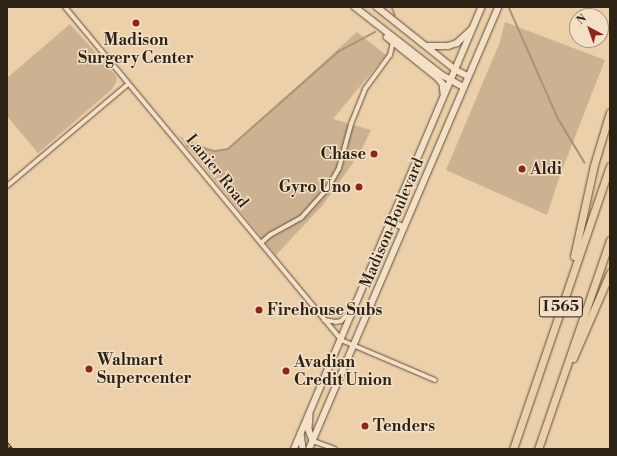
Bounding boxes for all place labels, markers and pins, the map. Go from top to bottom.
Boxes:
marker: Madison Surgery Center [130,17,142,29]
place label: Madison Surgery Center [78,30,194,68]
place label: Chase [321,144,366,164]
marker: Chase [369,149,379,159]
place label: Aldi [530,159,562,179]
marker: Aldi [517,164,527,174]
place label: Gyro Uno [279,177,351,197]
marker: Gyro Uno [354,182,364,192]
place label: Firehouse Subs [267,300,382,320]
marker: Firehouse Subs [254,305,264,315]
place label: Walmart Supercenter [97,350,192,388]
place label: Avadian Credit Union [294,352,392,390]
marker: Walmart Supercenter [84,364,94,374]
marker: Avadian Credit Union [281,366,291,376]
place label: Tenders [373,416,435,436]
marker: Tenders [360,421,370,431]

